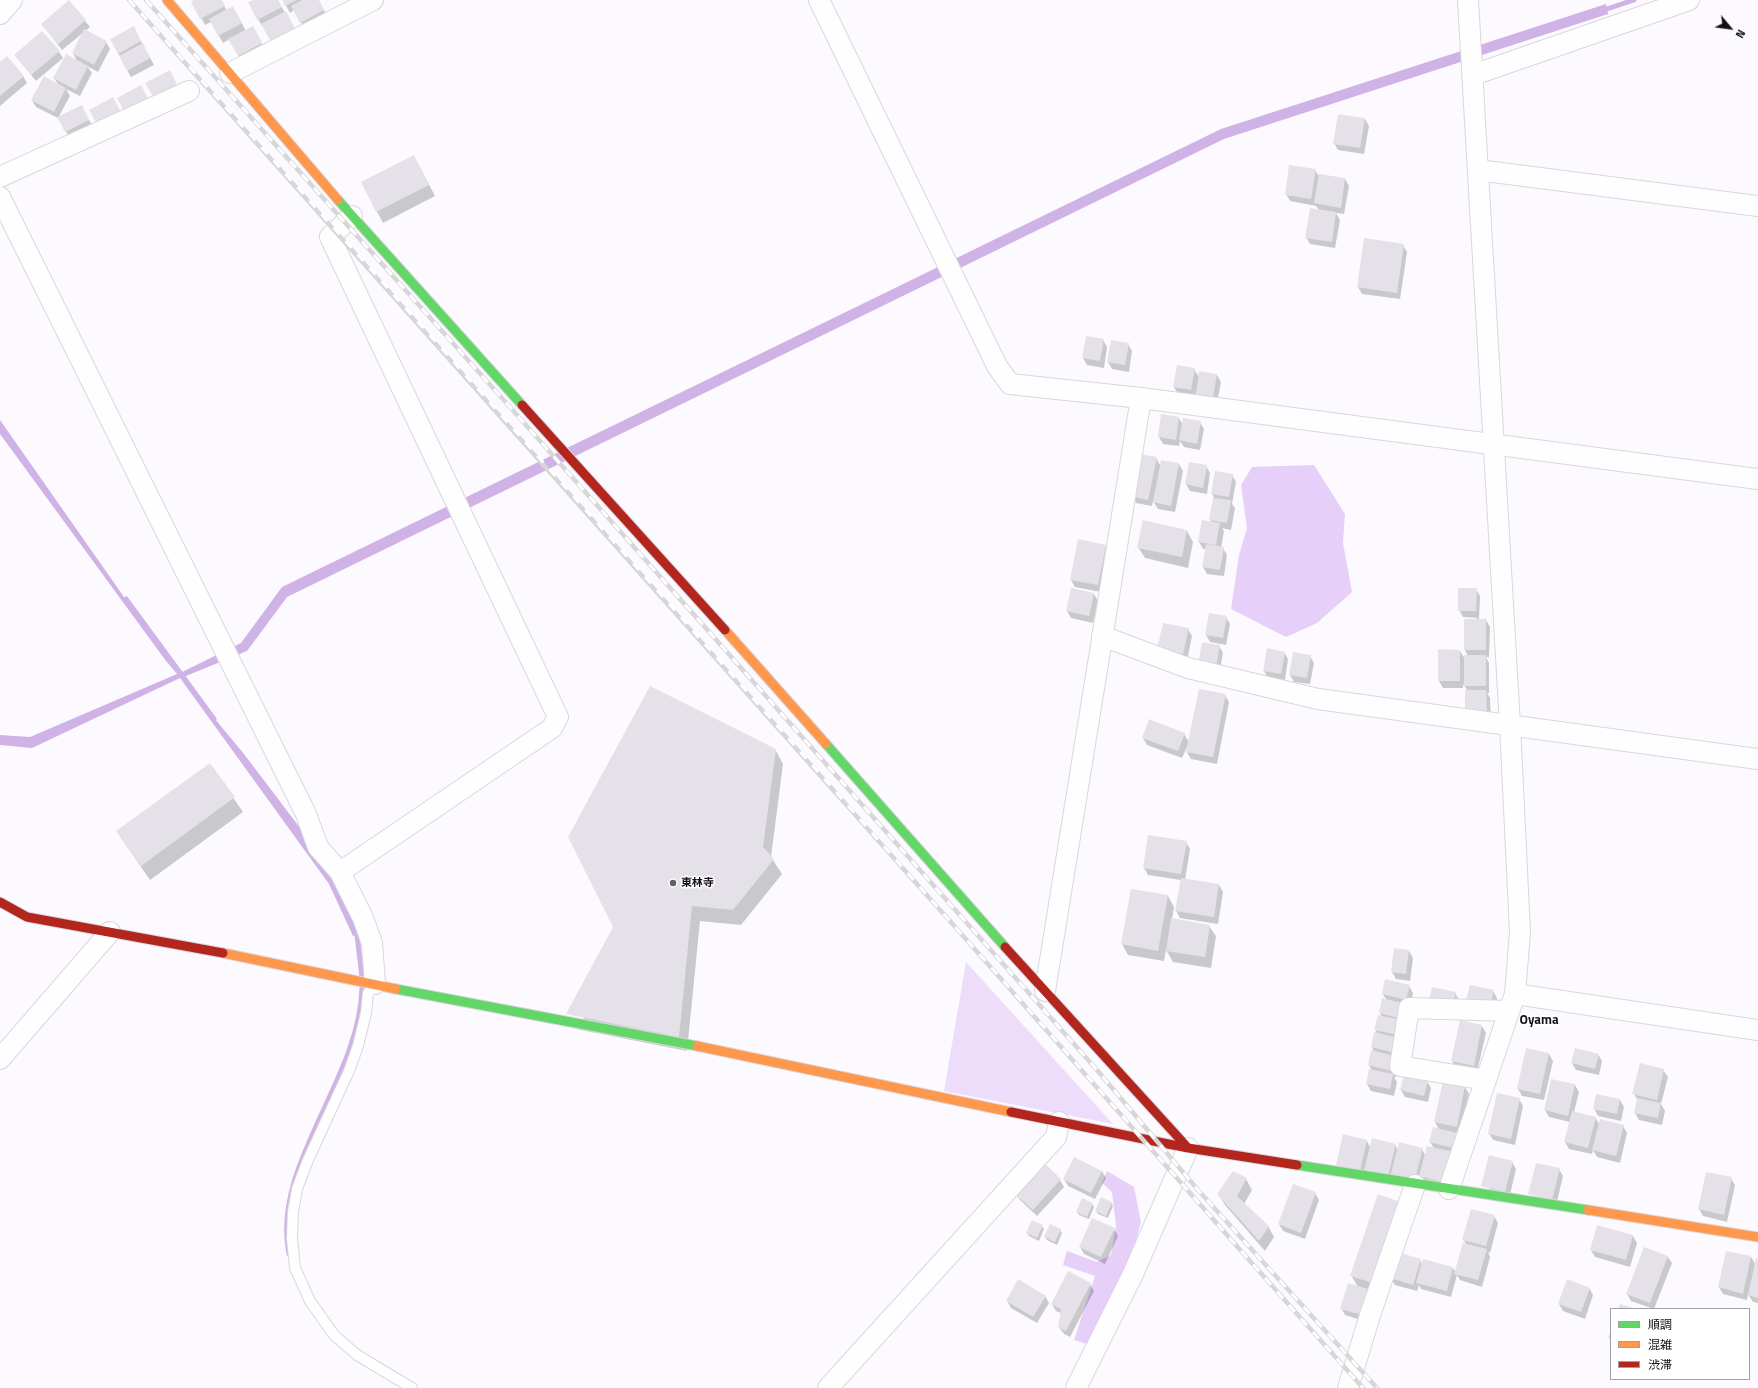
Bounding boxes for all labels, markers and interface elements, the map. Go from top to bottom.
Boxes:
north arrow [1710,8,1750,48]
text: N [1732,27,1749,41]
place label: 東林寺 [681,876,714,890]
marker: 東林寺 [668,878,678,888]
district label: Oyama [1519,1013,1559,1029]
legend [1610,1308,1750,1380]
text: 順調 [1648,1315,1672,1334]
text: 混雑 [1648,1335,1672,1354]
text: 渋滞 [1648,1355,1672,1374]

